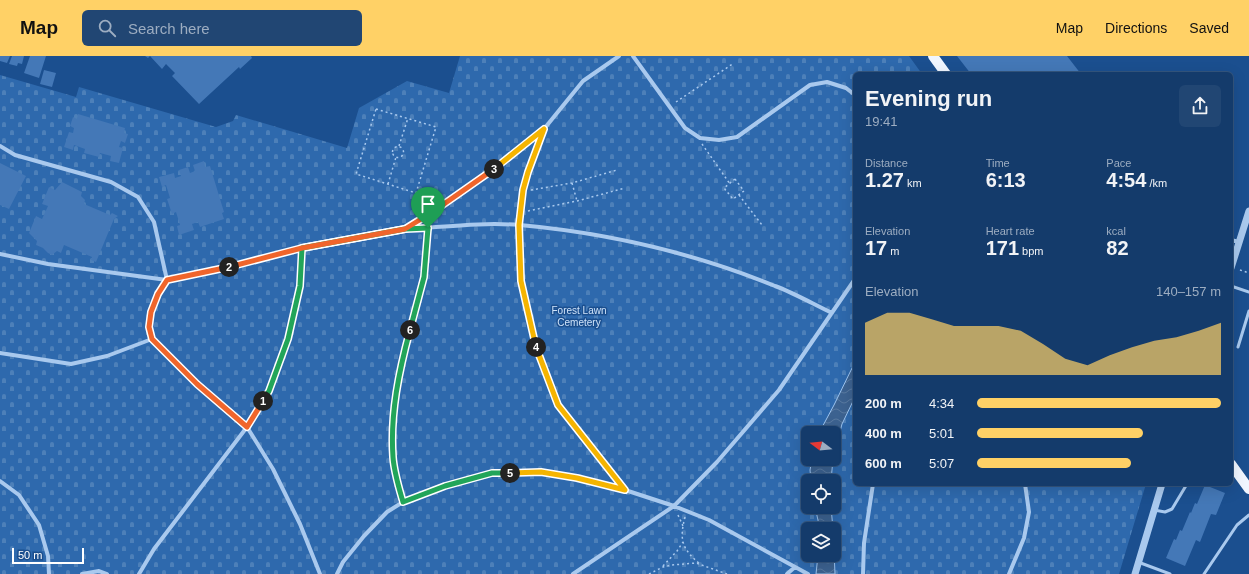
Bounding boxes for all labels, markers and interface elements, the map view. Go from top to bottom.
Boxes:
search box [82,10,362,46]
text: Map [20,17,58,38]
icon: search [96,17,118,39]
text: Search here [128,20,210,37]
text: Map [1056,20,1083,36]
text: Directions [1105,20,1167,36]
text: Saved [1189,20,1229,36]
button: share [1179,85,1221,127]
text: Evening run [865,86,992,111]
text: 19:41 [865,114,898,129]
text: Distance [865,157,908,169]
text: Time [986,157,1010,169]
text: Pace [1106,157,1131,169]
pin: 3 [484,159,504,179]
text: 3 [491,163,497,175]
text: 1.27 [865,169,904,191]
text: 6:13 [986,169,1026,191]
text: 4:54 [1106,169,1146,191]
text: km [904,177,922,189]
text: /km [1146,177,1167,189]
pin [411,187,445,228]
icon: arrive [417,193,439,215]
text: Elevation [865,225,910,237]
text: Heart rate [986,225,1035,237]
text: kcal [1106,225,1126,237]
text: 17 [865,237,887,259]
text: 171 [986,237,1019,259]
text: 82 [1106,237,1129,259]
text: m [887,245,899,257]
text: bpm [1019,245,1044,257]
pin: 2 [219,257,239,277]
text: 2 [226,261,232,273]
text: Elevation [865,284,918,299]
text: 140–157 m [1156,284,1221,299]
park label: Forest Lawn Cemetery [551,305,607,328]
pin: 6 [400,320,420,340]
text: 6 [407,324,413,336]
pin: 4 [526,337,546,357]
text: 4 [533,341,539,353]
pin: 1 [253,391,273,411]
text: 1 [260,395,266,407]
text: 200 m [865,396,902,411]
text: 4:34 [929,396,954,411]
north arrow [801,426,841,466]
map controls [801,426,841,562]
text: 400 m [865,426,902,441]
text: 5:01 [929,426,954,441]
text: 600 m [865,456,902,471]
text: 5:07 [929,456,954,471]
pin: 5 [500,463,520,483]
text: 5 [507,467,513,479]
button: locate [801,474,841,514]
button: layers [801,522,841,562]
scale bar [12,546,84,565]
text: 50 m [18,549,42,561]

